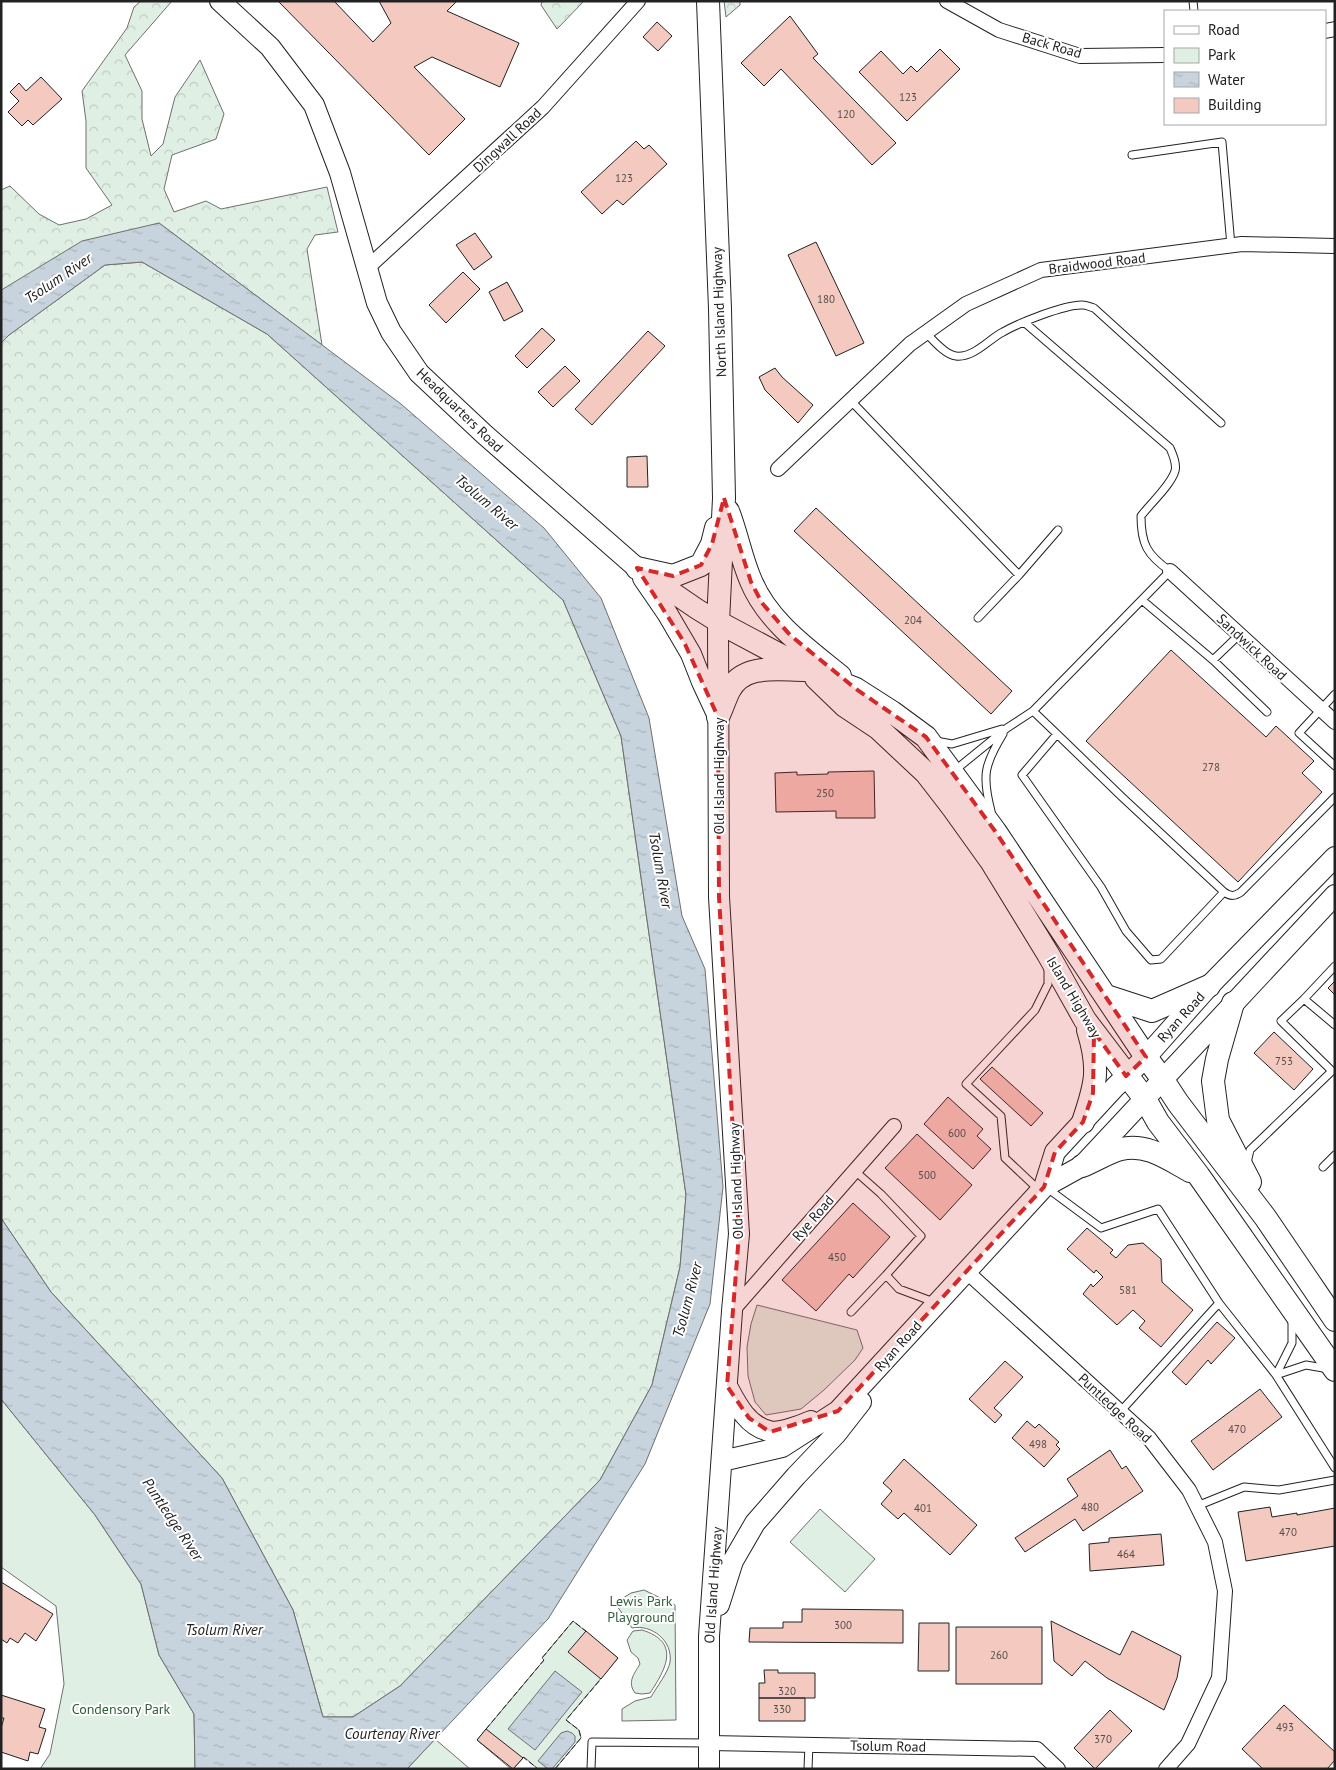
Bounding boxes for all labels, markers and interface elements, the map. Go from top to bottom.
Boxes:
legend [1164,10,1326,125]
text: Road [1208,20,1240,39]
street label: Back Road [1020,28,1084,62]
text: Park [1208,45,1236,64]
text: Water [1208,70,1245,89]
house number: 123 [899,90,917,104]
text: Building [1208,95,1262,114]
street label: Dingwall Road [469,104,545,176]
house number: 120 [837,107,855,121]
house number: 123 [615,171,633,185]
street label: North Island Highway [708,246,730,377]
water label: Tsolum River [21,248,96,308]
street label: Braidwood Road [1048,248,1146,278]
house number: 180 [817,292,835,306]
street label: Headquarters Road [413,364,507,456]
water label: Tsolum River [451,470,524,535]
street label: Sandwick Road [1213,610,1291,684]
house number: 204 [904,613,922,627]
street label: Old Island Highway [710,717,728,834]
house number: 278 [1202,760,1220,774]
house number: 250 [816,786,834,800]
water label: Tsolum River [645,830,677,911]
street label: Island Highway [1043,953,1106,1041]
street label: Ryan Road [1153,988,1209,1046]
house number: 753 [1275,1054,1293,1068]
street label: Old Island Highway [725,1122,747,1240]
house number: 600 [948,1126,966,1140]
house number: 500 [918,1168,936,1182]
street label: Rye Road [788,1191,838,1245]
house number: 450 [828,1250,846,1264]
water label: Tsolum River [668,1259,706,1340]
house number: 581 [1119,1283,1137,1297]
street label: Ryan Road [870,1317,926,1375]
street label: Puntledge Road [1074,1369,1156,1447]
house number: 470 [1228,1422,1246,1436]
house number: 498 [1029,1437,1047,1451]
water label: Puntledge River [138,1474,208,1565]
house number: 480 [1081,1500,1099,1514]
house number: 401 [914,1501,932,1515]
house number: 470 [1279,1525,1297,1539]
street label: Old Island Highway [700,1526,726,1644]
house number: 464 [1117,1547,1135,1561]
park label: Lewis Park Playground [607,1592,675,1626]
house number: 300 [834,1618,852,1632]
water label: Tsolum River [185,1620,264,1639]
house number: 260 [990,1648,1008,1662]
house number: 320 [778,1684,796,1698]
park label: Condensory Park [72,1700,171,1718]
house number: 330 [773,1702,791,1716]
house number: 493 [1276,1720,1294,1734]
water label: Courtenay River [344,1724,441,1743]
house number: 370 [1094,1732,1112,1746]
street label: Tsolum Road [850,1736,926,1756]

